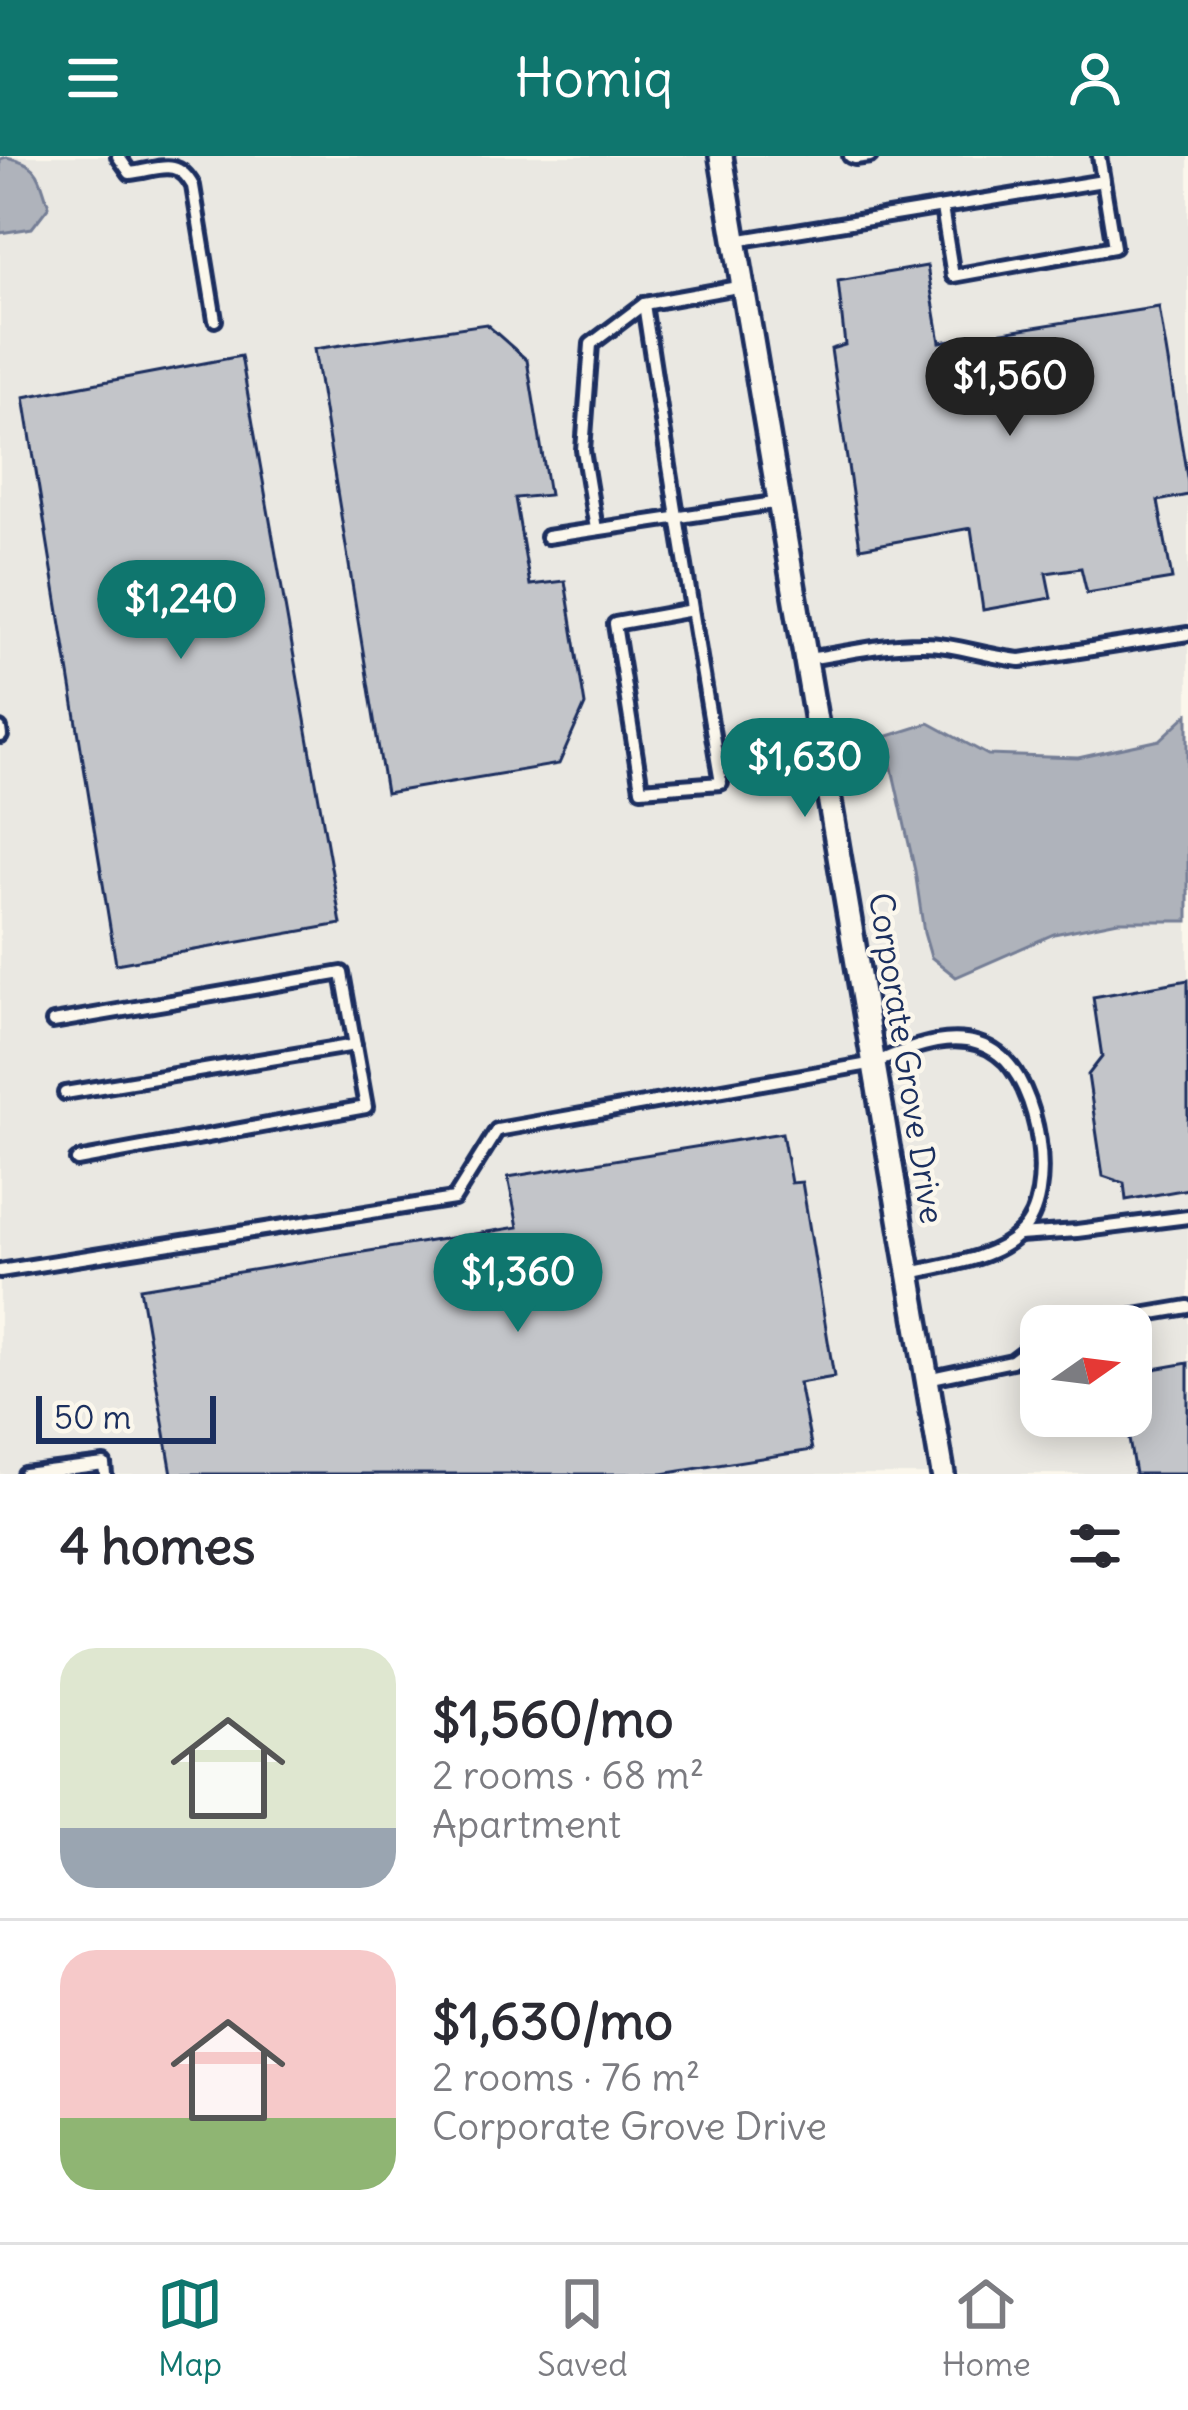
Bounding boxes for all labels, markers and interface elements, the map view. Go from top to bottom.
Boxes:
text: Homiq [515,44,673,112]
icon: menu [60,45,126,111]
icon: person [1062,45,1128,111]
pin: $1,560 [912,337,1108,439]
text: $1,560 [952,351,1068,400]
pin: $1,240 [83,560,279,662]
text: $1,240 [124,574,238,623]
pin: $1,630 [707,718,903,820]
text: $1,630 [748,732,862,781]
street label: Corporate Grove Drive [860,890,954,1226]
pin: $1,360 [420,1233,616,1335]
text: $1,360 [461,1247,575,1296]
north arrow [1020,1305,1152,1437]
map controls [1020,1305,1152,1437]
scale bar [36,1390,216,1443]
text: 50 m [54,1396,131,1438]
icon: filters [1062,1513,1128,1579]
text: 4 homes [60,1514,255,1578]
text: $1,560/mo [432,1687,673,1751]
icon: home [156,1696,300,1840]
text: 2 rooms · 68 m² [432,1751,704,1800]
text: Apartment [432,1800,621,1849]
text: $1,630/mo [432,1989,673,2053]
icon: home [156,1998,300,2142]
text: 2 rooms · 76 m² [432,2053,700,2102]
text: Corporate Grove Drive [432,2102,827,2151]
tab: Map [157,2271,223,2385]
tab: Saved [537,2271,628,2385]
tab: Home [942,2271,1031,2385]

